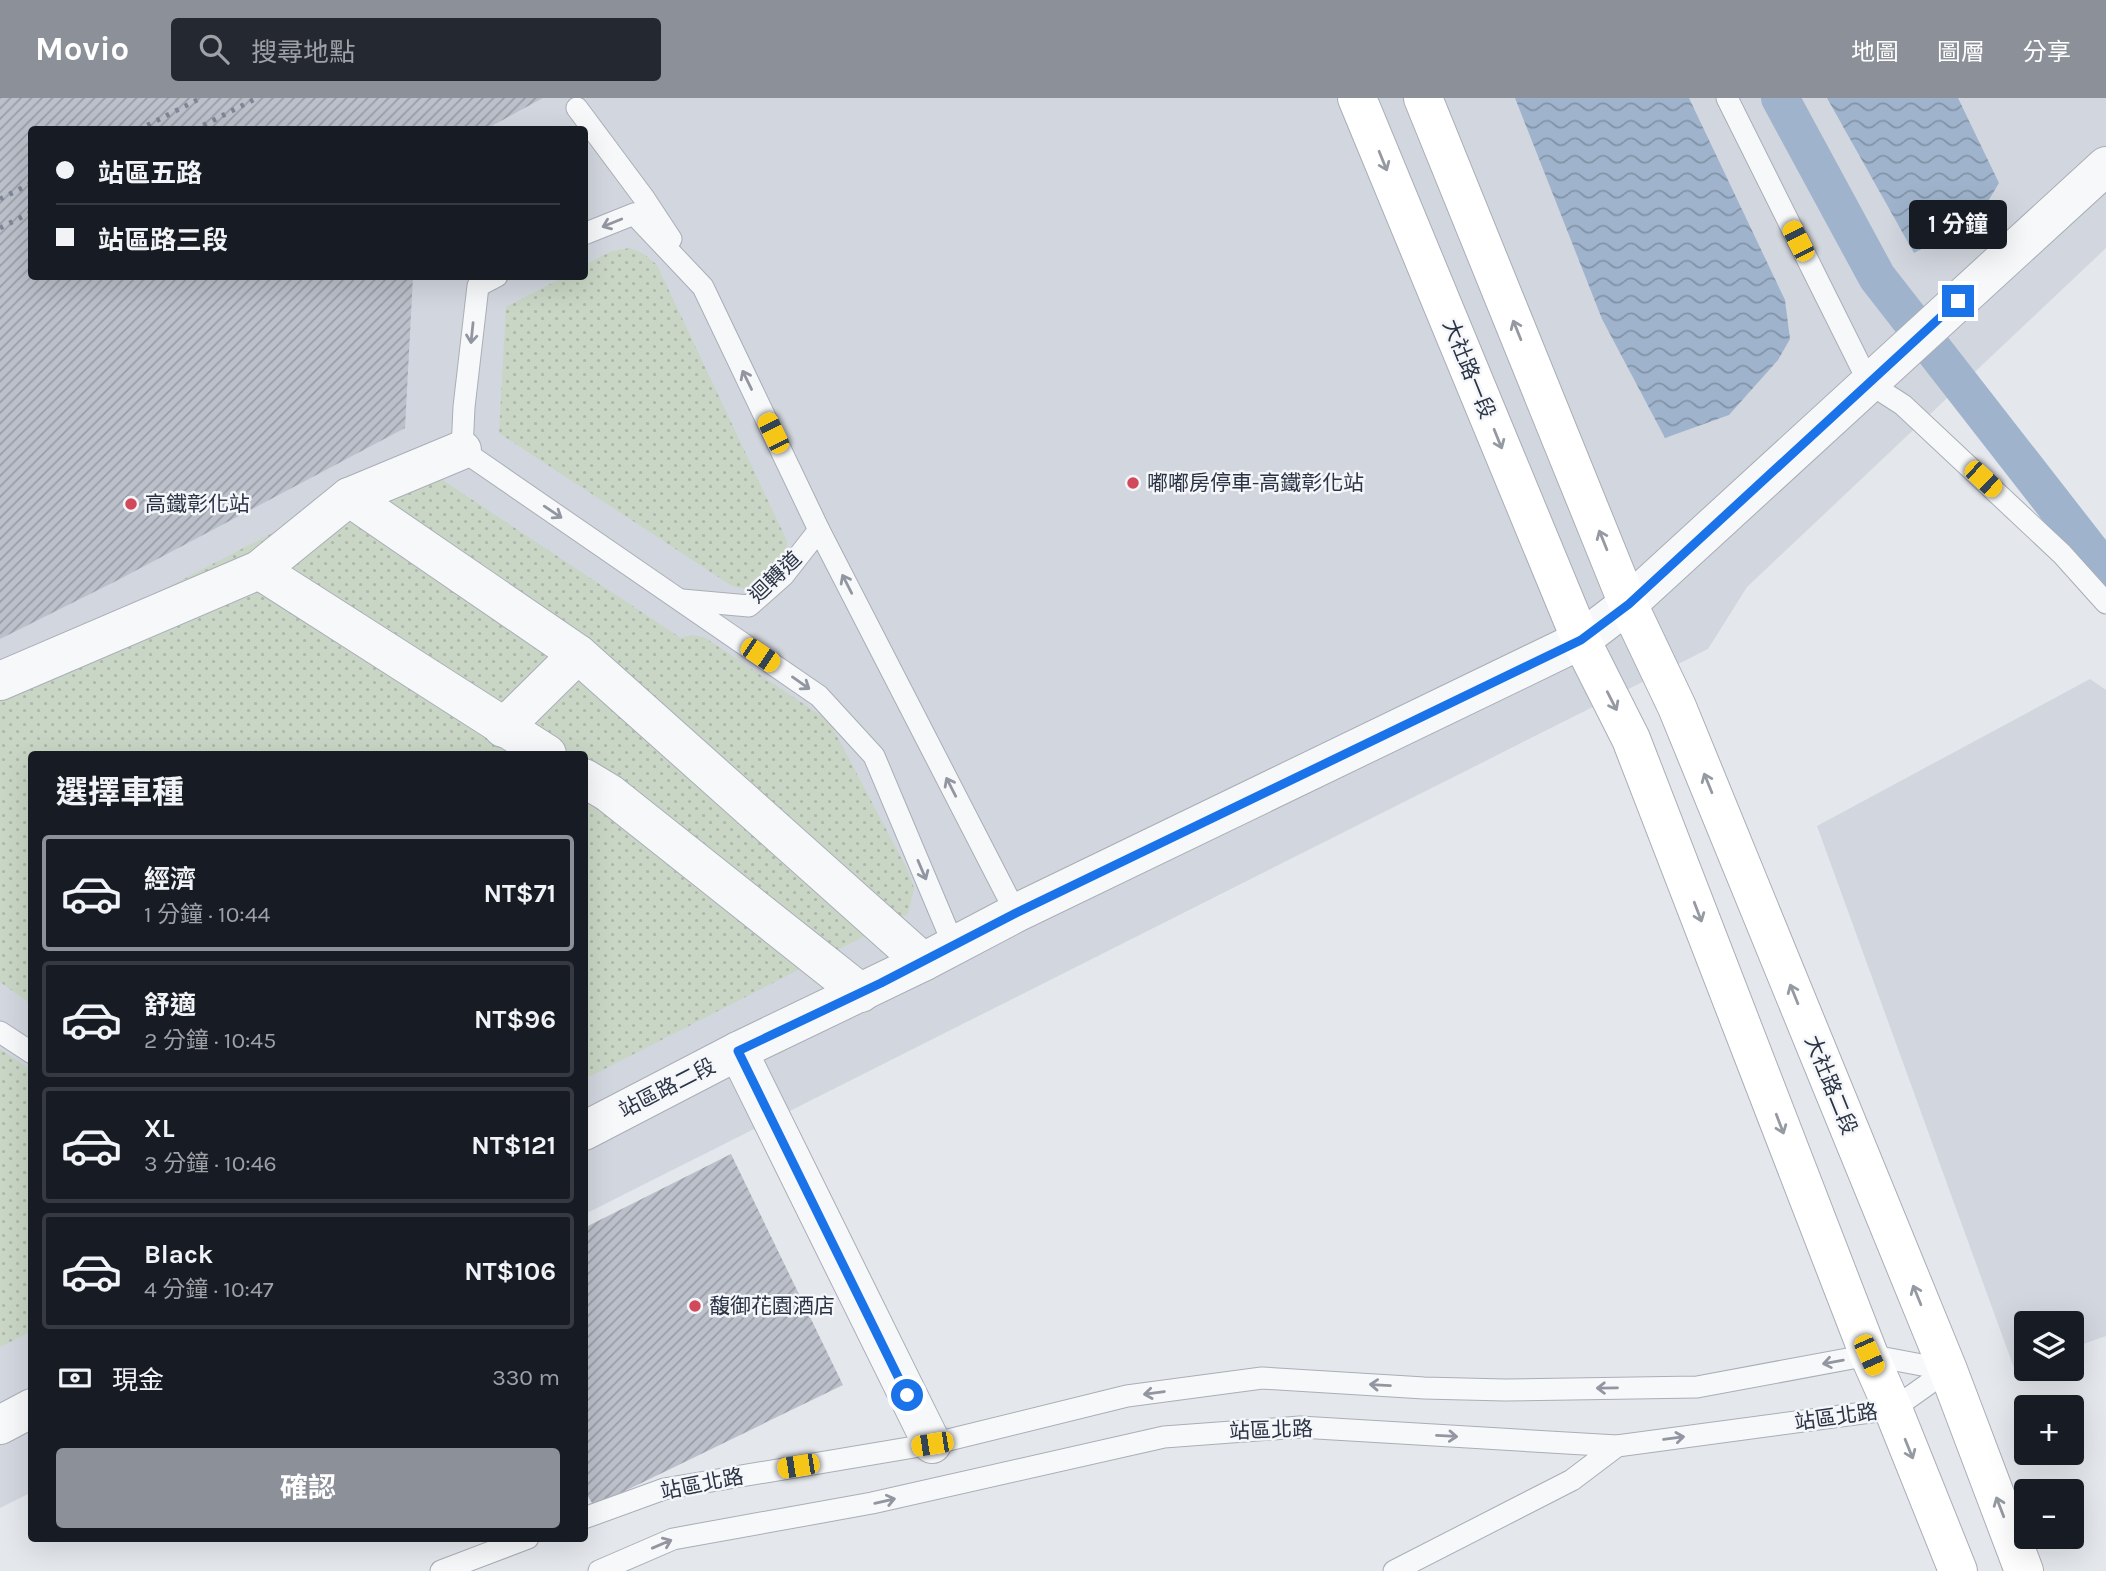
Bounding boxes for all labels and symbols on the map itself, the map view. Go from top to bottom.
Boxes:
one-way arrow [1377,150,1390,171]
callout: 1 分鐘 [1909,200,2007,248]
one-way arrow [601,217,623,230]
car [1780,218,1817,264]
route end [1942,285,1974,317]
street label: 大社路一段 [1438,316,1500,422]
one-way arrow [1510,319,1523,341]
one-way arrow [466,321,479,344]
one-way arrow [740,370,754,391]
car [755,410,792,456]
one-way arrow [1492,428,1505,450]
car [1961,457,2006,501]
place label: 嘟嘟房停車-高鐵彰化站 [1147,471,1364,495]
marker: 嘟嘟房停車-高鐵彰化站 [1125,475,1141,491]
place label: 高鐵彰化站 [145,492,250,516]
marker: 高鐵彰化站 [123,496,139,512]
one-way arrow [543,505,562,519]
one-way arrow [1595,530,1608,552]
street label: 迴轉道 [744,546,806,608]
one-way arrow [840,574,854,595]
car [737,635,784,675]
one-way arrow [791,676,810,690]
one-way arrow [1606,690,1620,711]
one-way arrow [1700,773,1713,795]
one-way arrow [944,777,958,797]
one-way arrow [916,859,929,880]
one-way arrow [1693,900,1705,922]
one-way arrow [1787,984,1800,1005]
street label: 大社路二段 [1800,1032,1862,1138]
street label: 站區路二段 [615,1053,719,1123]
one-way arrow [1774,1112,1787,1134]
one-way arrow [1910,1285,1923,1307]
place label: 馥御花園酒店 [709,1294,835,1318]
marker: 馥御花園酒店 [687,1298,703,1314]
car [1851,1332,1888,1378]
one-way arrow [1822,1356,1845,1369]
route start [891,1379,923,1411]
one-way arrow [1369,1379,1392,1392]
one-way arrow [1596,1382,1619,1395]
one-way arrow [1143,1386,1166,1399]
street label: 站區北路 [1793,1399,1879,1435]
street label: 站區北路 [1229,1417,1313,1443]
one-way arrow [1436,1429,1459,1442]
car [910,1430,955,1458]
one-way arrow [1662,1431,1685,1444]
one-way arrow [1903,1438,1916,1459]
car [776,1452,821,1480]
street label: 站區北路 [658,1464,746,1504]
one-way arrow [873,1493,896,1507]
one-way arrow [1993,1497,2005,1519]
one-way arrow [650,1537,672,1550]

